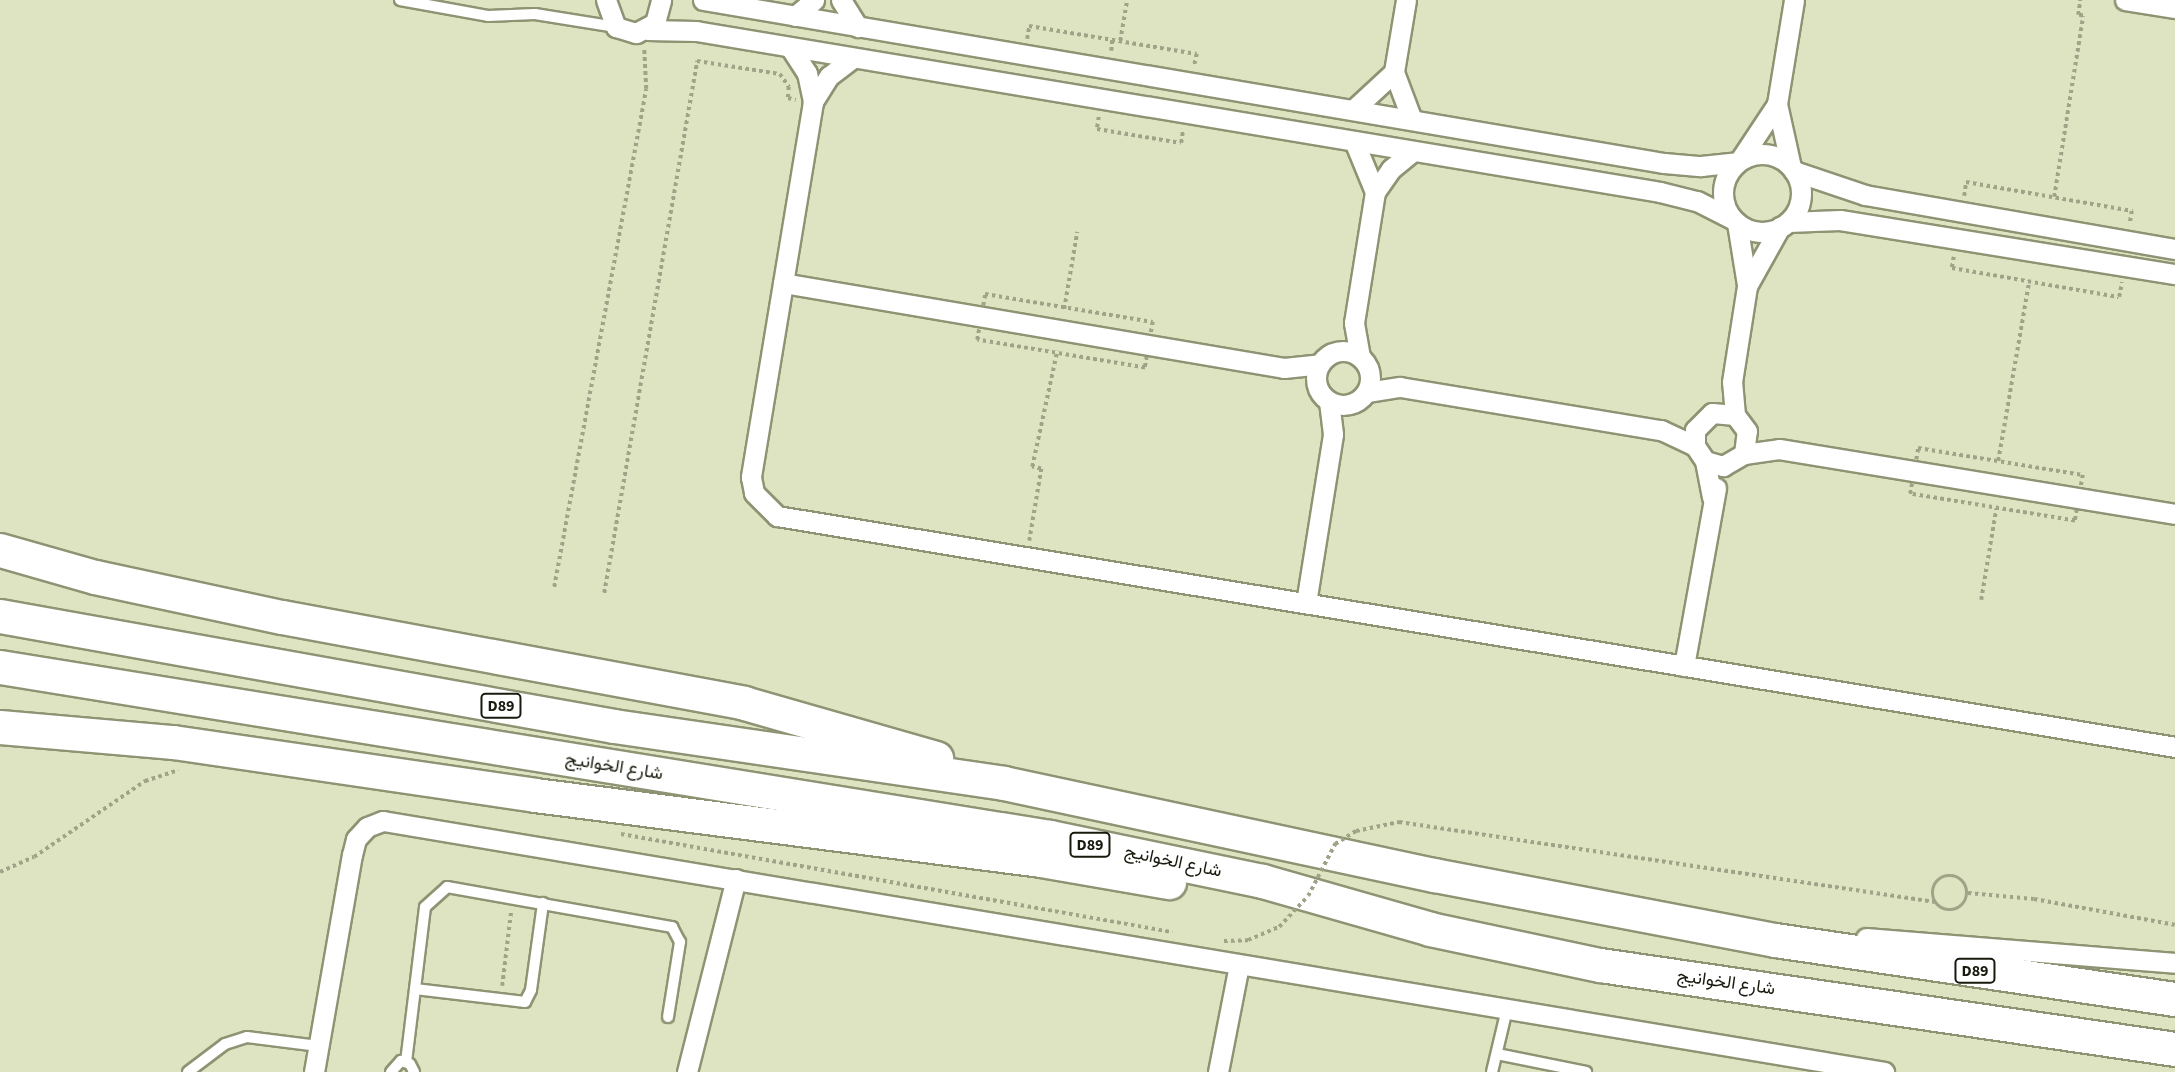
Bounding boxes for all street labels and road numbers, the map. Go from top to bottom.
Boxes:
road number: D89 [480,694,522,719]
street label: شارع الخوانيج [564,749,664,785]
road number: D89 [1069,832,1111,858]
street label: شارع الخوانيج [1123,841,1223,883]
road number: D89 [1954,959,1996,984]
street label: شارع الخوانيج [1676,965,1776,1001]

